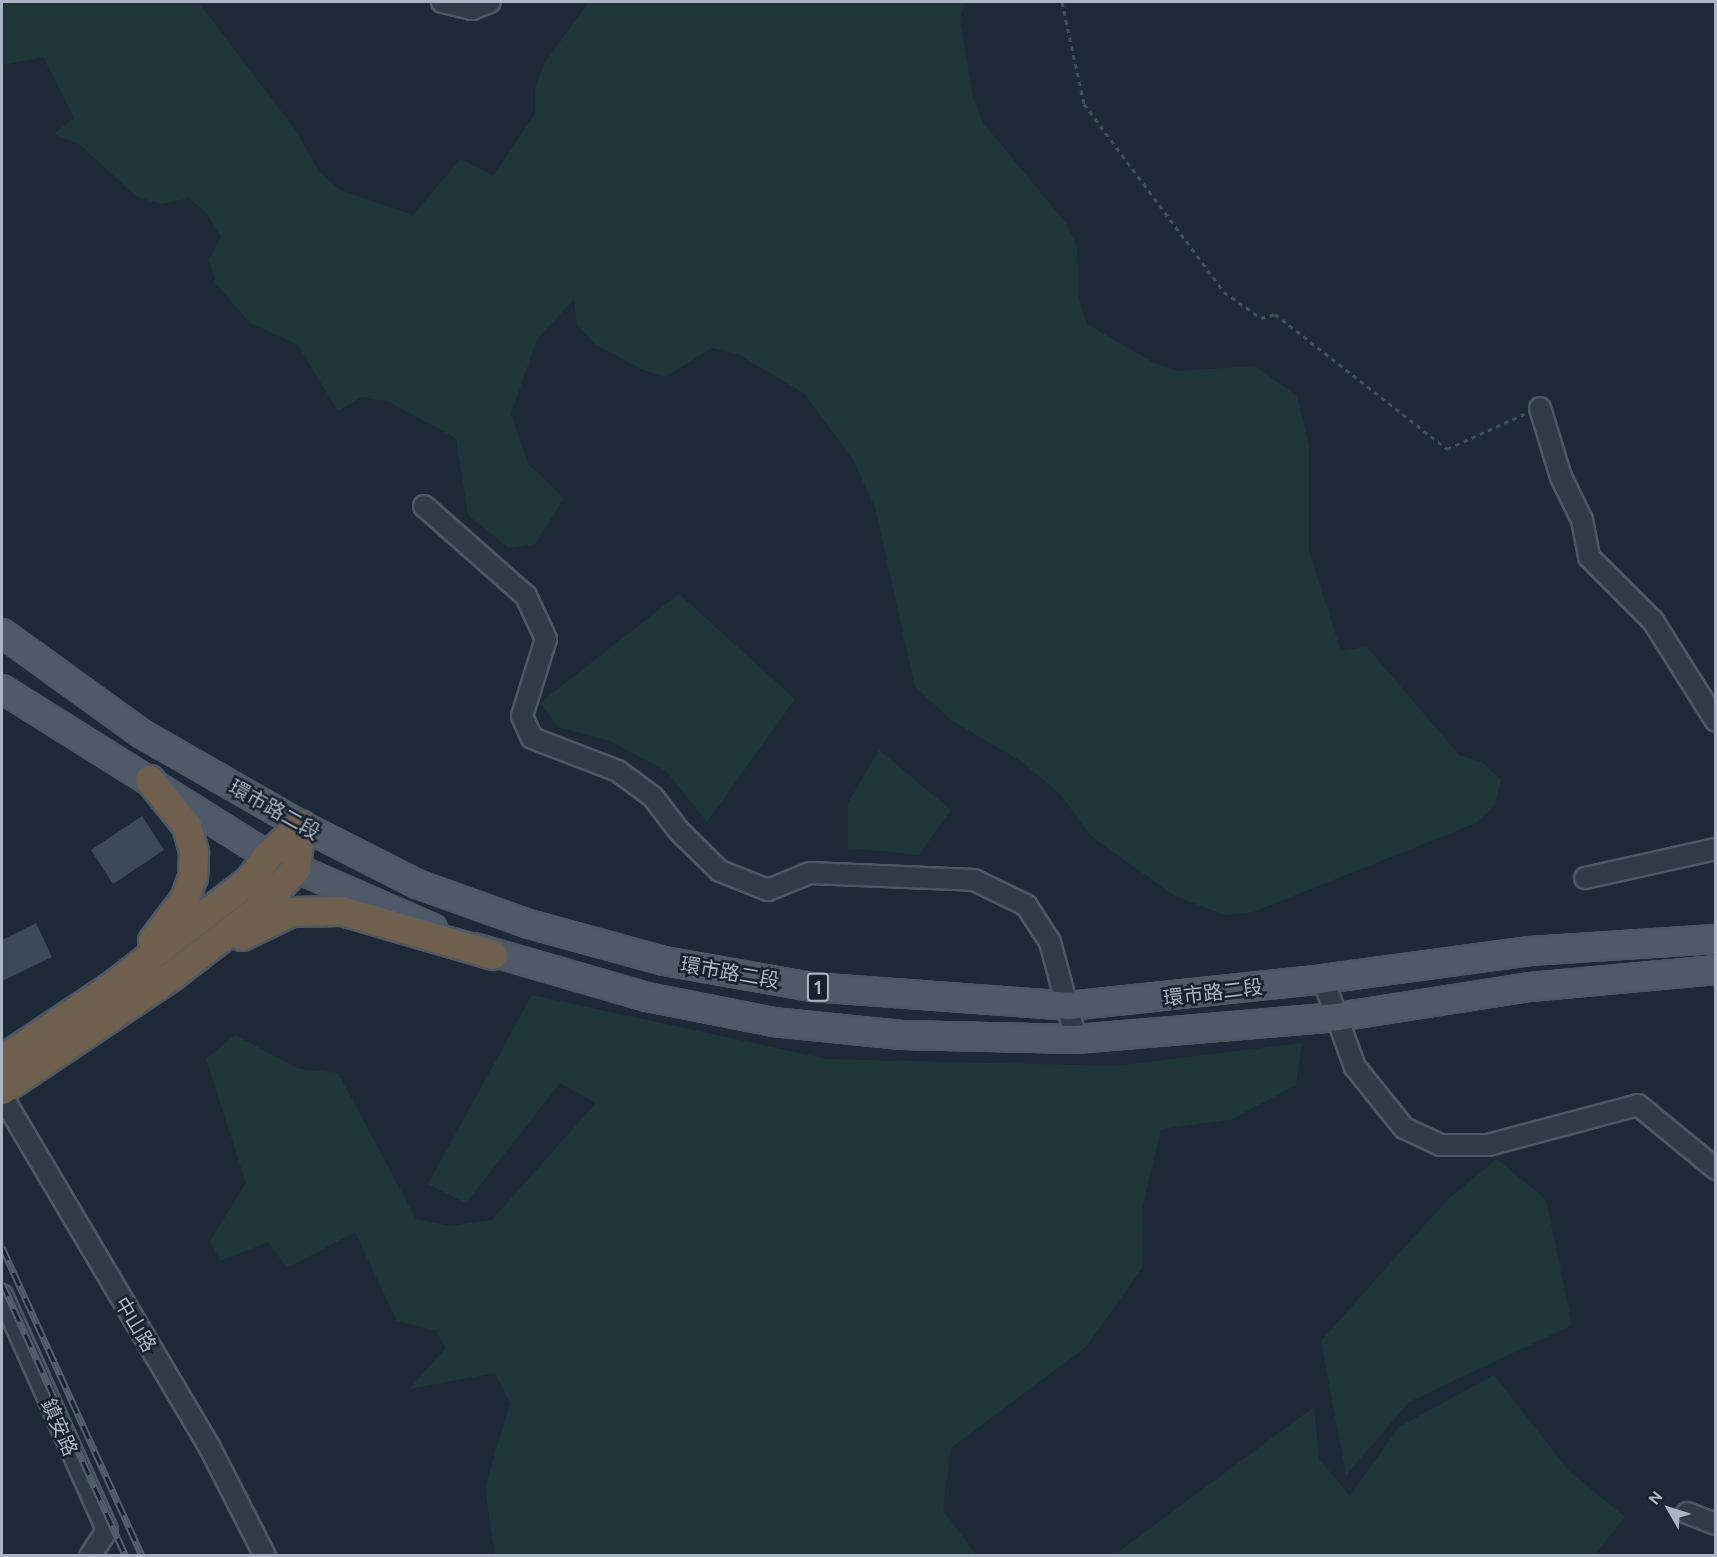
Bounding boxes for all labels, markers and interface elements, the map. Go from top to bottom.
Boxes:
street label: 環市路二段 [225,774,325,844]
street label: 環市路二段 [679,951,781,993]
road number: 1 [806,972,830,1002]
street label: 環市路二段 [1162,974,1264,1010]
street label: 中山路 [110,1292,162,1356]
street label: 鎮安路 [37,1395,83,1459]
north arrow [1639,1479,1699,1539]
text: N [1644,1487,1666,1508]

